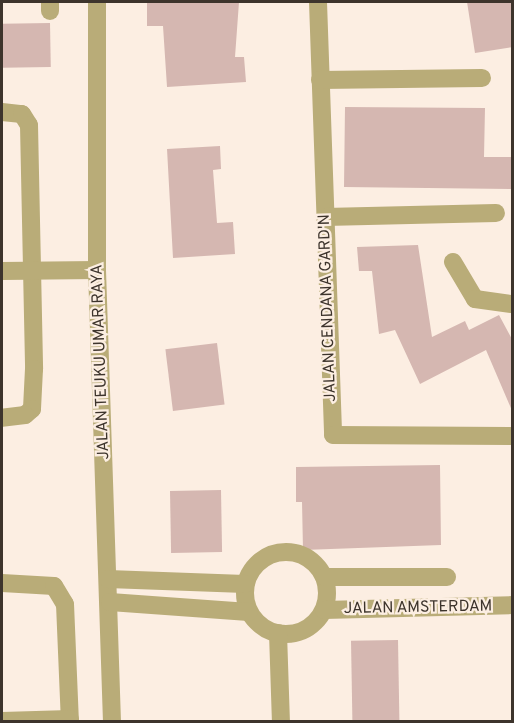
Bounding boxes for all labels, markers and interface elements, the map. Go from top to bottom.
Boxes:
street label: JALAN CENDANA GARD'N [315,214,341,402]
street label: JALAN TEUKU UMAR RAYA [88,264,114,460]
street label: JALAN AMSTERDAM [343,597,493,619]

